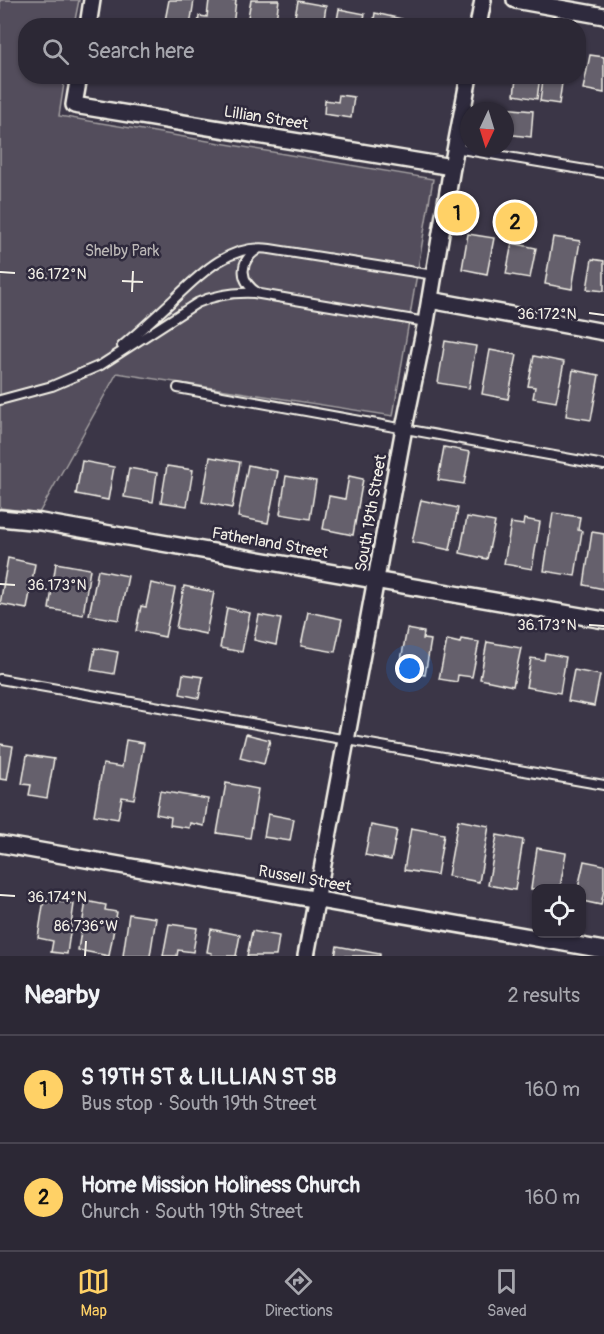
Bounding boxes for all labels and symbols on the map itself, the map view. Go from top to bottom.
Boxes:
street label: Lillian Street [222,101,310,135]
north arrow [460,102,514,156]
pin: 1 [438,190,476,236]
pin: 2 [496,200,534,244]
park label: Shelby Park [85,241,160,261]
text: 36.172°N [27,265,87,284]
text: 36.172°N [517,305,577,324]
street label: South 19th Street [351,452,391,573]
street label: Fatherland Street [210,523,330,563]
text: 36.173°N [27,576,87,595]
text: 36.173°N [517,616,577,635]
your location [395,654,424,683]
street label: Russell Street [257,861,354,897]
text: 36.174°N [27,888,87,907]
text: 86.736°W [54,917,118,936]

